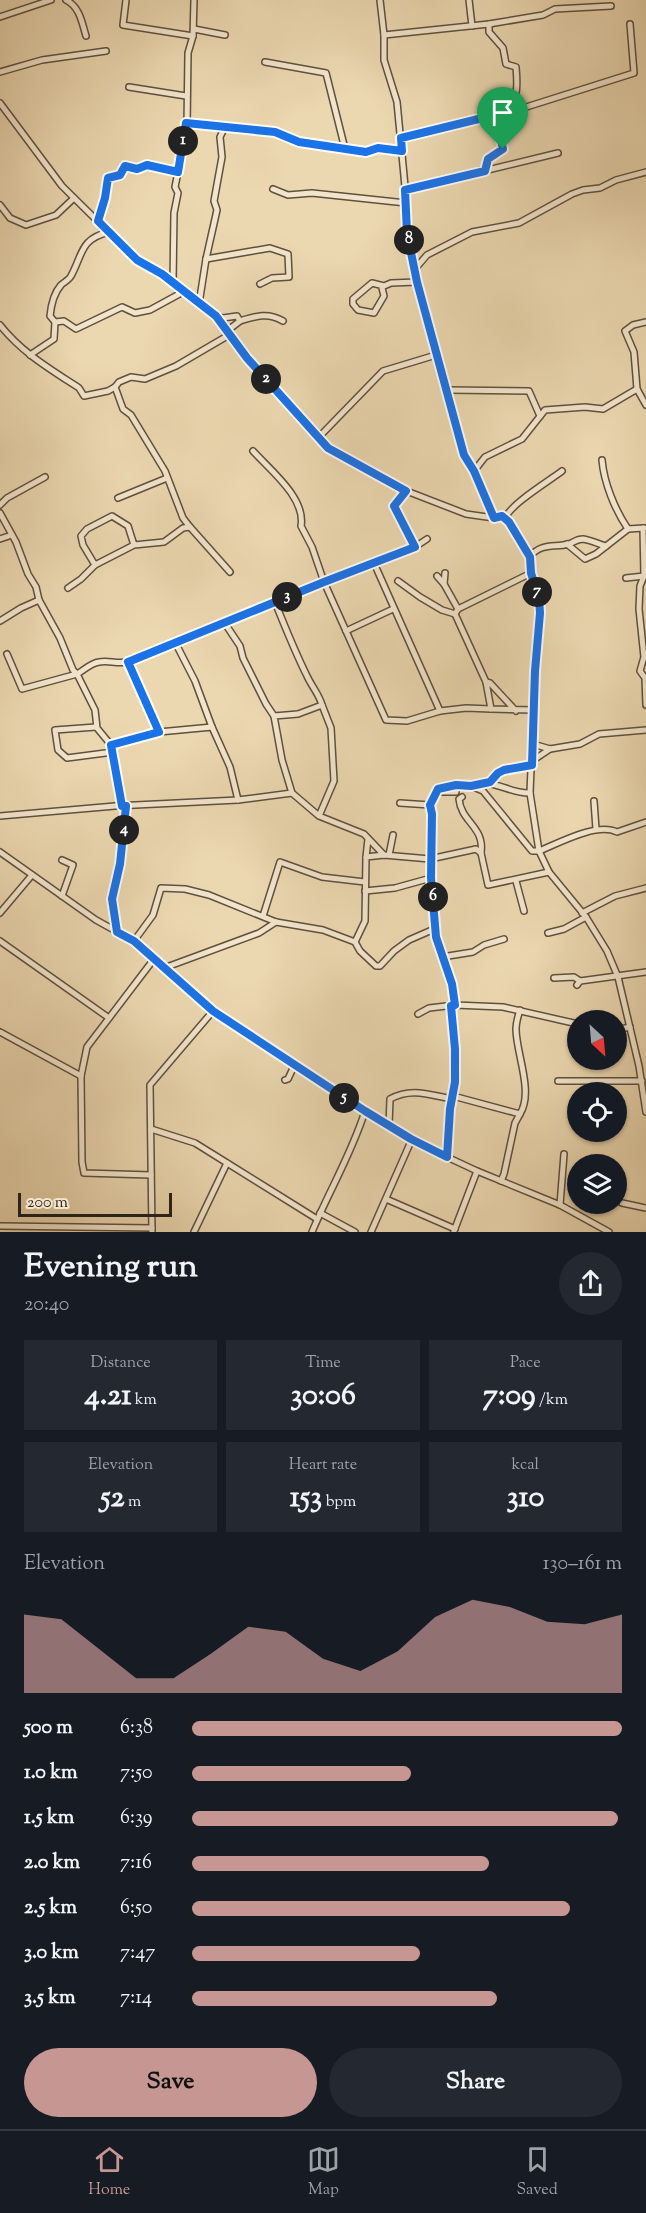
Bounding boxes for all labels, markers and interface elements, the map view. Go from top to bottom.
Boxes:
pin [477,87,528,149]
icon: arrive [486,96,519,129]
pin: 1 [168,126,198,156]
text: 1 [180,129,186,152]
pin: 8 [394,225,424,255]
text: 8 [405,228,413,251]
pin: 2 [251,364,281,394]
text: 2 [262,367,270,390]
pin: 7 [522,577,552,607]
text: 7 [533,580,541,603]
pin: 3 [272,582,302,612]
text: 3 [284,585,290,608]
pin: 4 [109,815,139,845]
text: 4 [120,818,128,841]
pin: 6 [418,882,448,912]
text: 6 [429,885,437,908]
north arrow [567,1010,627,1070]
map controls [567,1010,627,1214]
button: locate [567,1082,627,1142]
pin: 5 [329,1083,359,1113]
text: 5 [341,1086,347,1109]
button: layers [567,1154,627,1214]
scale bar [18,1190,172,1218]
text: 200 m [27,1192,68,1215]
text: Evening run [24,1244,198,1292]
button: share [559,1252,622,1315]
text: 20:40 [24,1291,69,1320]
text: Distance [90,1352,151,1375]
text: Time [305,1352,341,1375]
text: Pace [510,1352,541,1375]
text: 4.21 [85,1375,131,1418]
text: 30:06 [290,1375,356,1418]
text: 7:09 [483,1375,536,1418]
text: km [131,1389,157,1412]
text: /km [536,1389,568,1412]
text: Elevation [88,1454,153,1477]
text: Heart rate [289,1454,357,1477]
text: kcal [512,1454,539,1477]
text: 52 [100,1477,125,1520]
text: 153 [290,1477,322,1520]
text: 310 [506,1477,544,1520]
text: m [125,1491,141,1514]
text: bpm [322,1491,356,1514]
text: Elevation [24,1550,105,1579]
text: 130–161 m [543,1550,622,1579]
text: 500 m [24,1714,73,1743]
text: 6:38 [120,1714,153,1743]
text: 1.0 km [24,1759,78,1788]
text: 7:50 [120,1759,153,1788]
text: 1.5 km [24,1804,74,1833]
text: 6:39 [120,1804,153,1833]
text: 2.0 km [24,1849,80,1878]
text: 7:16 [120,1849,152,1878]
text: 2.5 km [24,1894,77,1923]
text: 6:50 [120,1894,152,1923]
text: 3.0 km [24,1939,79,1968]
text: 7:47 [120,1939,155,1968]
text: 3.5 km [24,1984,76,2013]
text: 7:14 [120,1984,152,2013]
button: Save [24,2048,317,2117]
button: Share [329,2048,622,2117]
tab: Home [88,2143,130,2202]
tab: Map [307,2143,340,2202]
tab: Saved [517,2143,558,2202]

